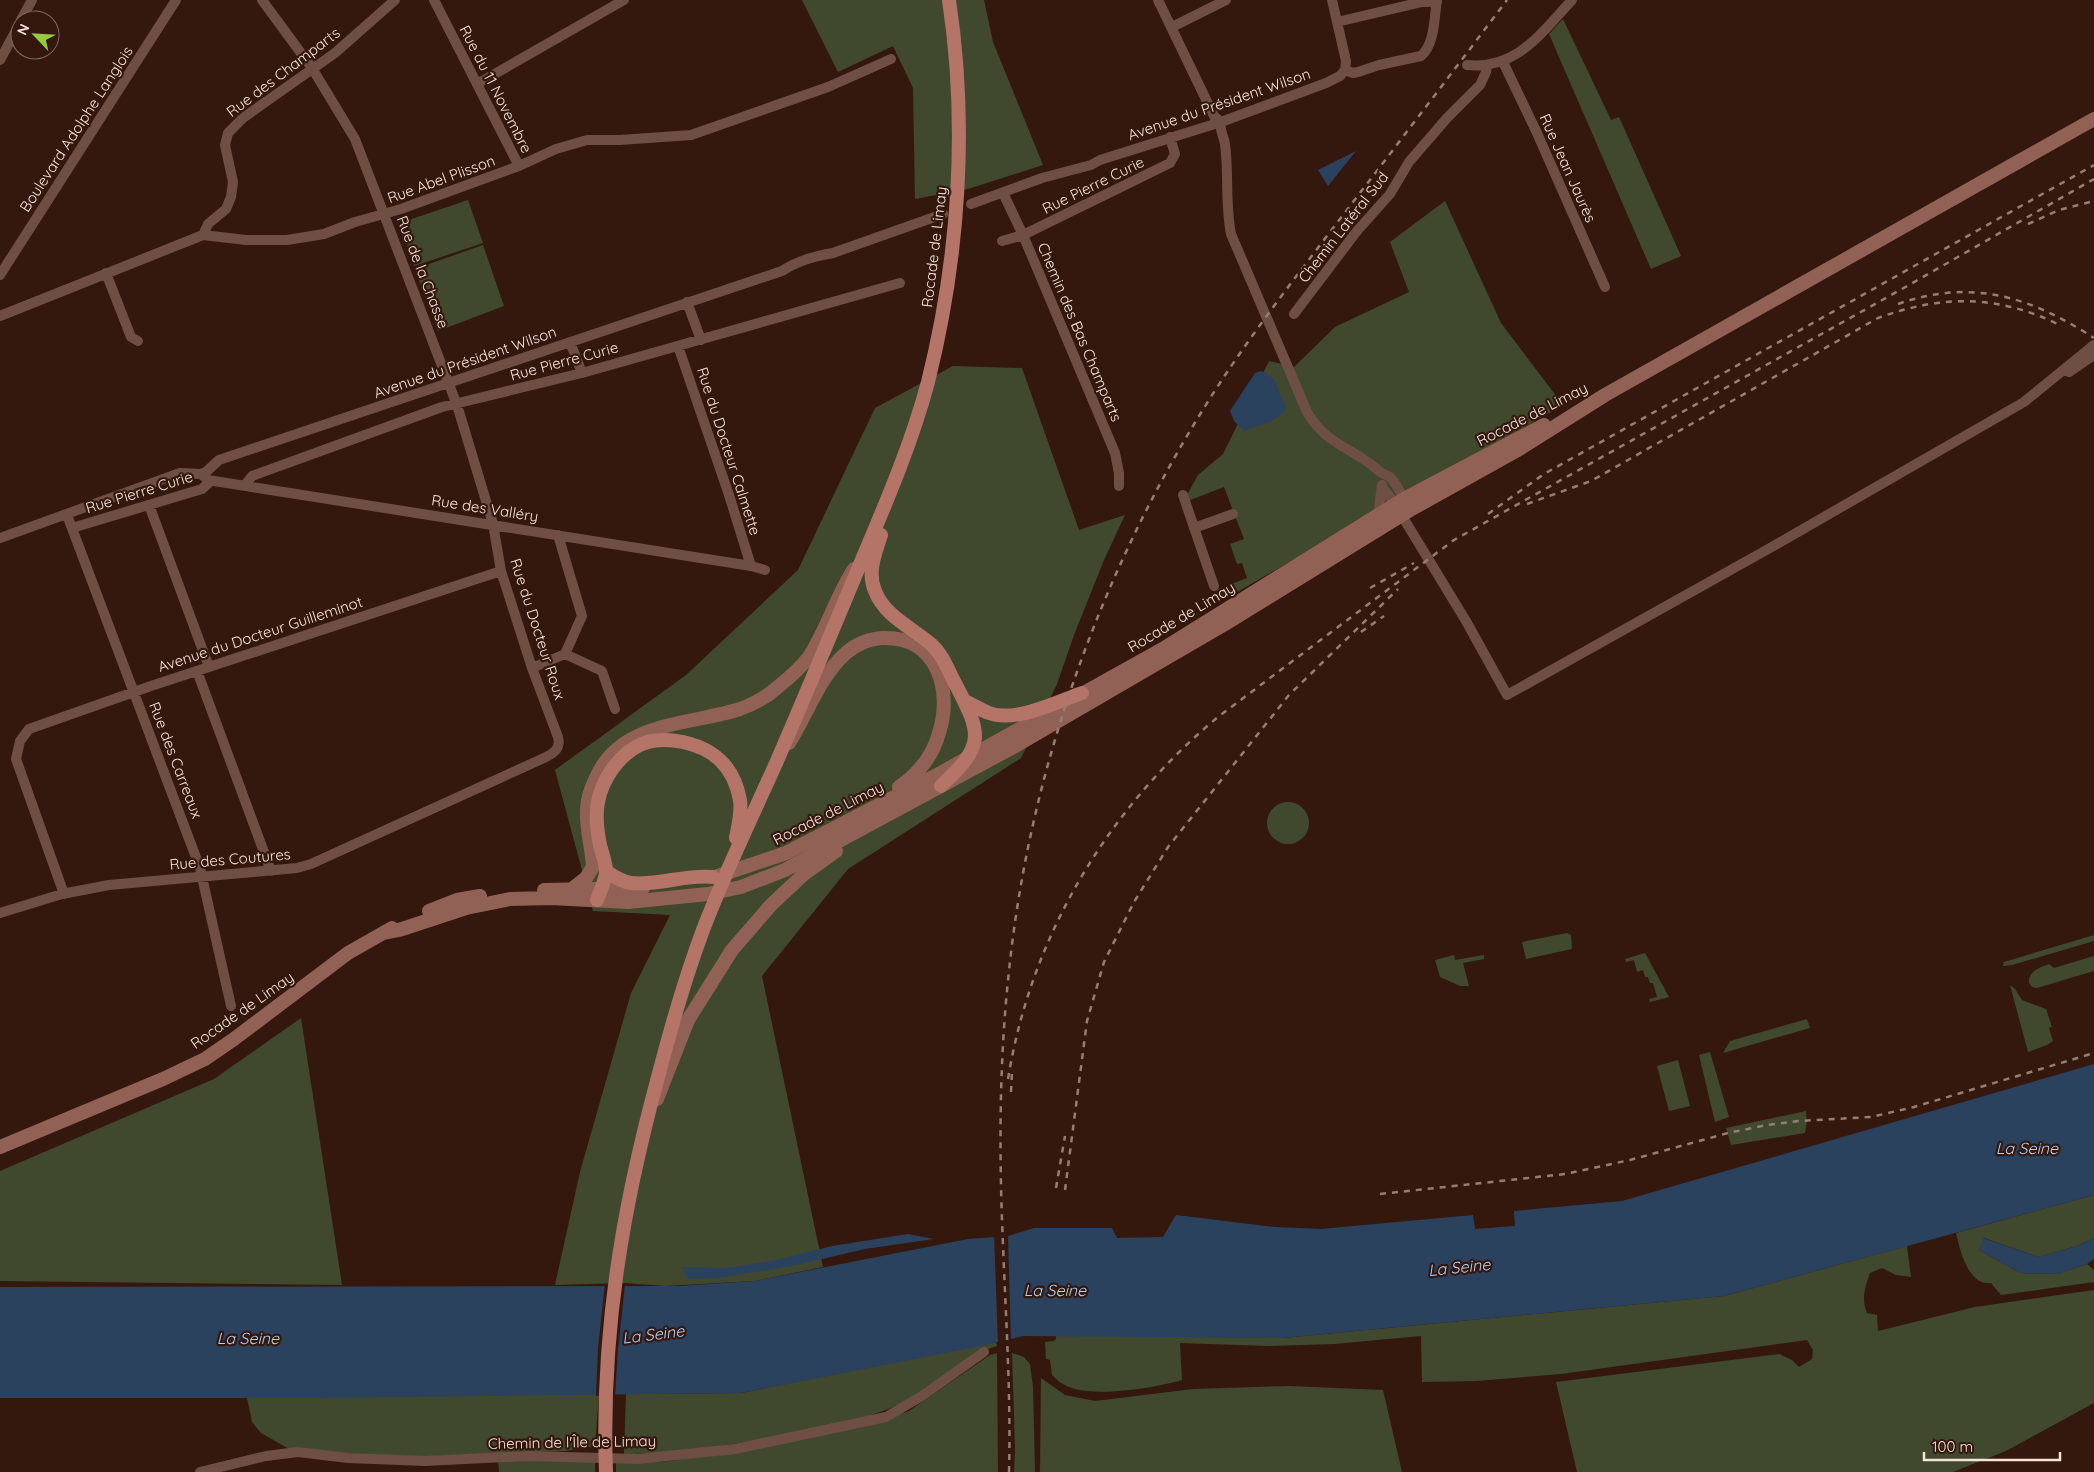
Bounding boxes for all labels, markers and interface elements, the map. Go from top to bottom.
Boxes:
north arrow [10,10,60,60]
text: N [13,21,34,38]
street label: Rue du 11 Novembre [456,22,536,156]
street label: Rue des Champarts [223,23,343,121]
street label: Boulevard Adolphe Langlois [15,43,137,215]
street label: Avenue du Président Wilson [1125,64,1313,144]
street label: Rue Jean Jaurès [1536,111,1600,225]
street label: Rue Abel Plisson [385,151,497,207]
street label: Rue Pierre Curie [1039,152,1147,218]
street label: Chemin Latéral Sud [1294,168,1392,286]
street label: Rocade de Limay [917,185,951,309]
street label: Rue de la Chasse [393,213,453,331]
street label: Chemin des Bas Champarts [1034,240,1126,424]
street label: Avenue du Président Wilson [371,322,559,402]
street label: Rue Pierre Curie [508,337,620,385]
street label: Rue du Docteur Calmette [693,365,765,537]
street label: Rocade de Limay [1473,378,1591,450]
street label: Rue Pierre Curie [83,467,195,517]
street label: Rue des Valléry [430,490,540,526]
street label: Rue du Docteur Roux [506,556,570,702]
street label: Rocade de Limay [1124,578,1238,656]
street label: Avenue du Docteur Guilleminot [155,592,365,676]
street label: Rue des Carreaux [145,699,207,821]
street label: Rocade de Limay [769,777,887,849]
street label: Rue des Coutures [169,844,291,874]
street label: Rocade de Limay [187,967,297,1053]
water label: La Seine [1996,1138,2059,1158]
water label: La Seine [1427,1254,1492,1280]
water label: La Seine [1024,1280,1087,1300]
water label: La Seine [621,1320,686,1348]
water label: La Seine [217,1328,280,1348]
scale bar [1924,1430,2060,1462]
street label: Chemin de l'Île de Limay [488,1431,656,1453]
text: 100 m [1932,1437,1973,1456]

